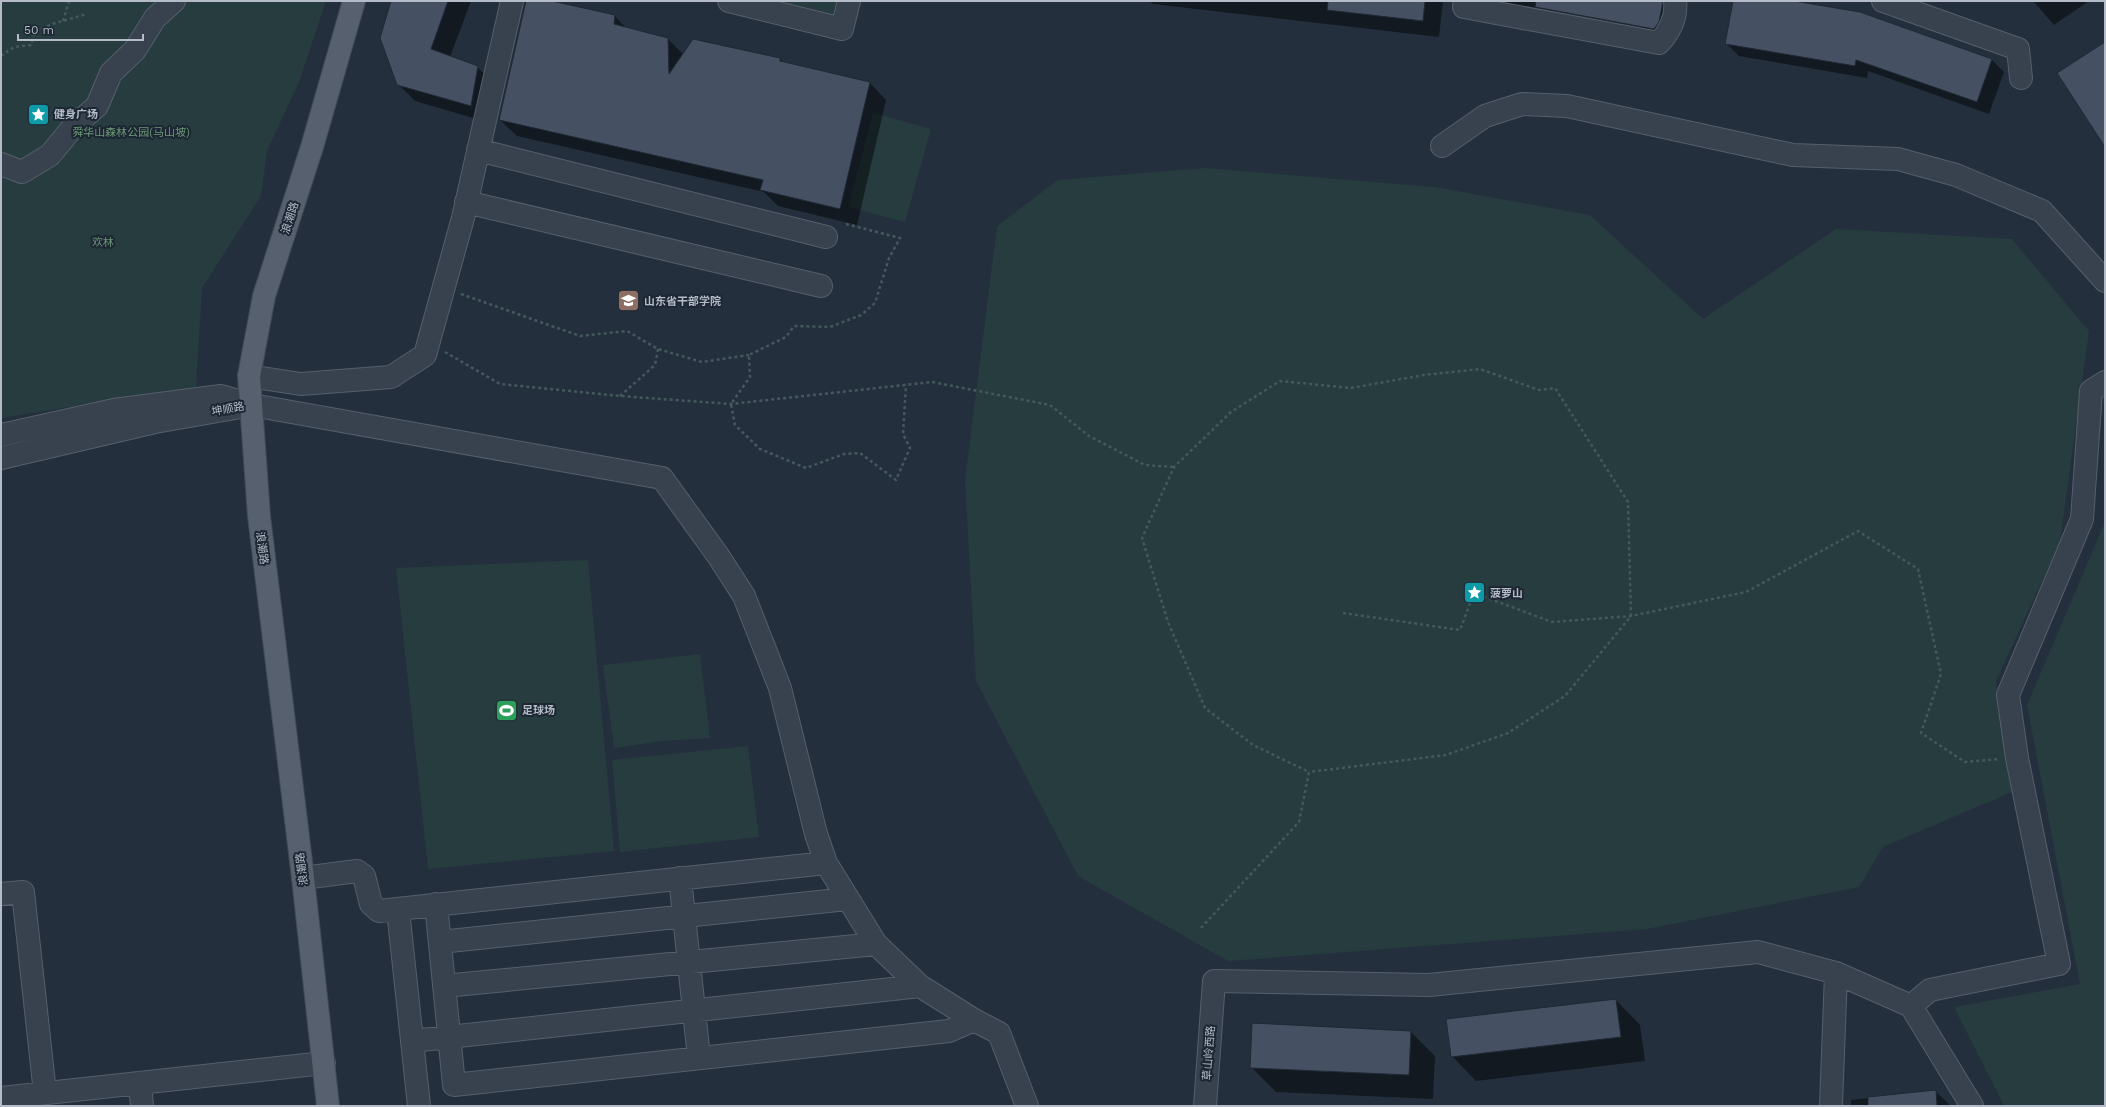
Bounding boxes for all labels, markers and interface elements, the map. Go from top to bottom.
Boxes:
scale bar [18,16,143,42]
text: 50 m [24,23,54,37]
place icon: 健身广场 [26,101,52,127]
place label: 健身广场 [54,108,98,121]
park label: 舜华山森林公园(马山坡) [72,126,190,139]
street label: 浪潮路 [279,200,301,236]
park label: 欢林 [92,236,114,249]
school or university icon: 山东省干部学院 [616,288,642,314]
place label: 山东省干部学院 [644,295,721,308]
street label: 坤顺路 [211,400,245,418]
street label: 浪潮路 [254,531,270,565]
place icon: 菠萝山 [1461,580,1487,606]
place label: 菠萝山 [1490,587,1523,600]
sports icon: 足球场 [493,697,519,723]
place label: 足球场 [522,704,555,717]
street label: 浪潮路 [294,852,310,886]
street label: 草山岭西路 [1201,1025,1217,1081]

